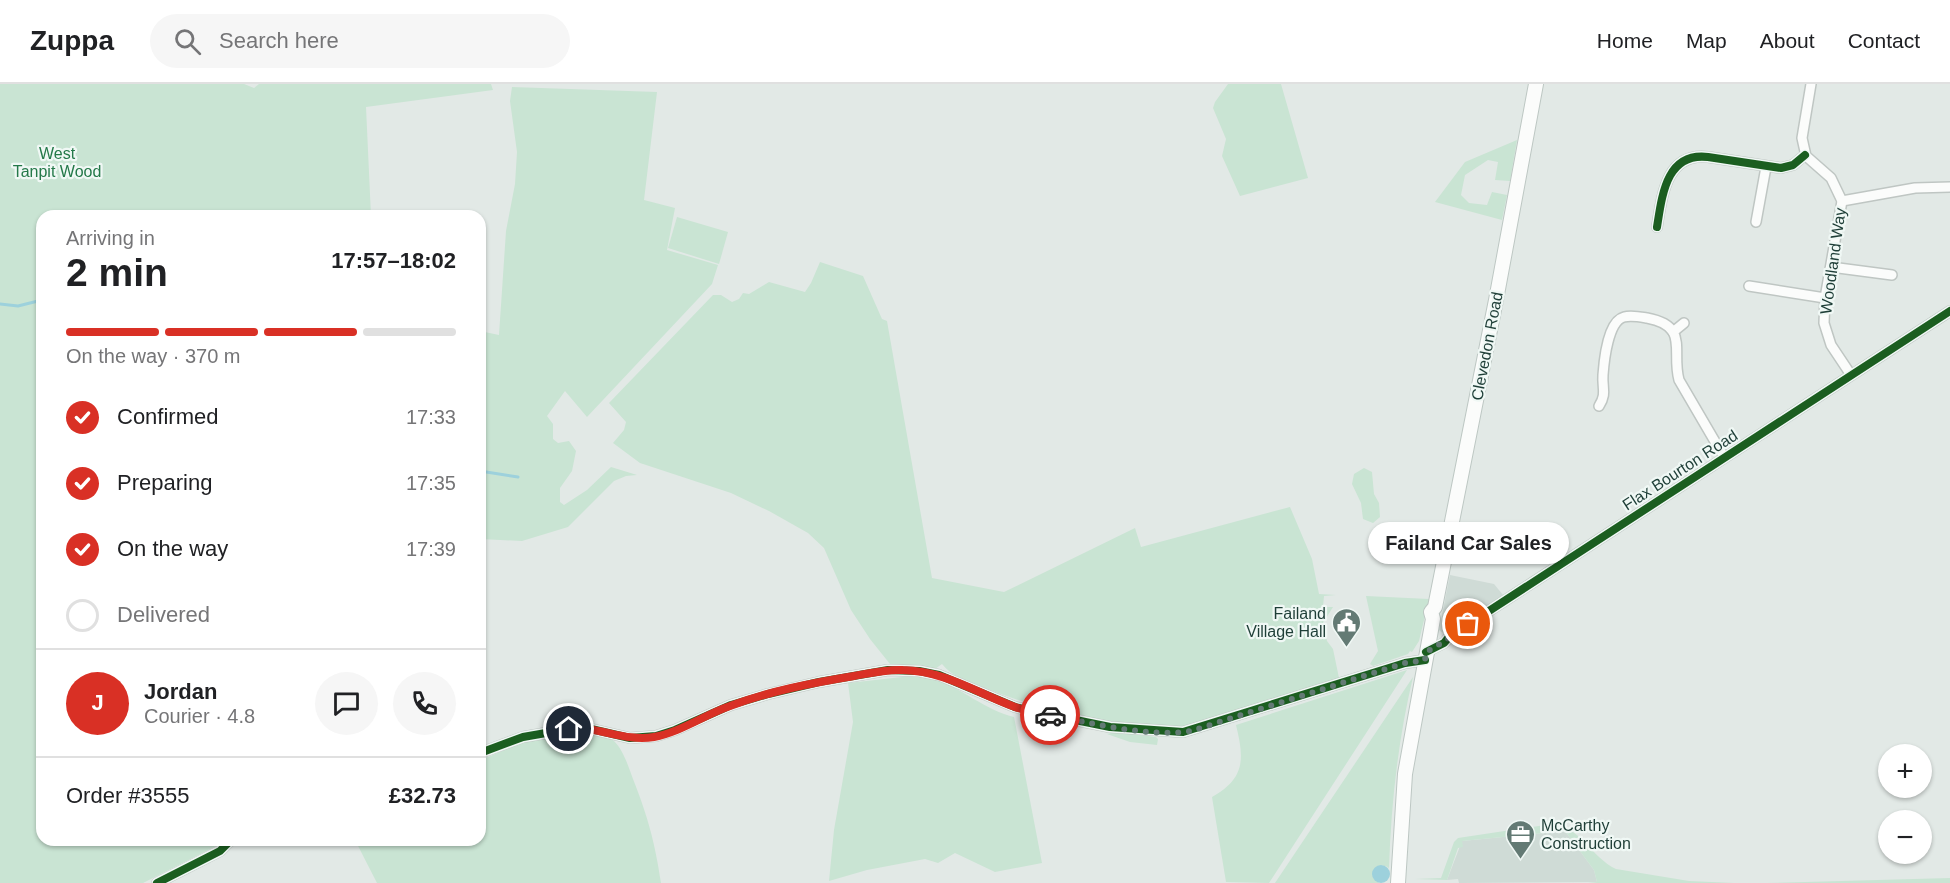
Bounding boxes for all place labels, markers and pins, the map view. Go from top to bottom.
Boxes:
callout: Failand Car Sales [1368,522,1568,564]
pin [1442,598,1493,649]
place label: Failand Village Hall [1246,605,1326,640]
public building icon: Failand Village Hall [1331,606,1363,648]
pin [543,703,594,754]
place label: McCarthy Construction [1541,817,1631,852]
office icon: McCarthy Construction [1504,818,1536,860]

